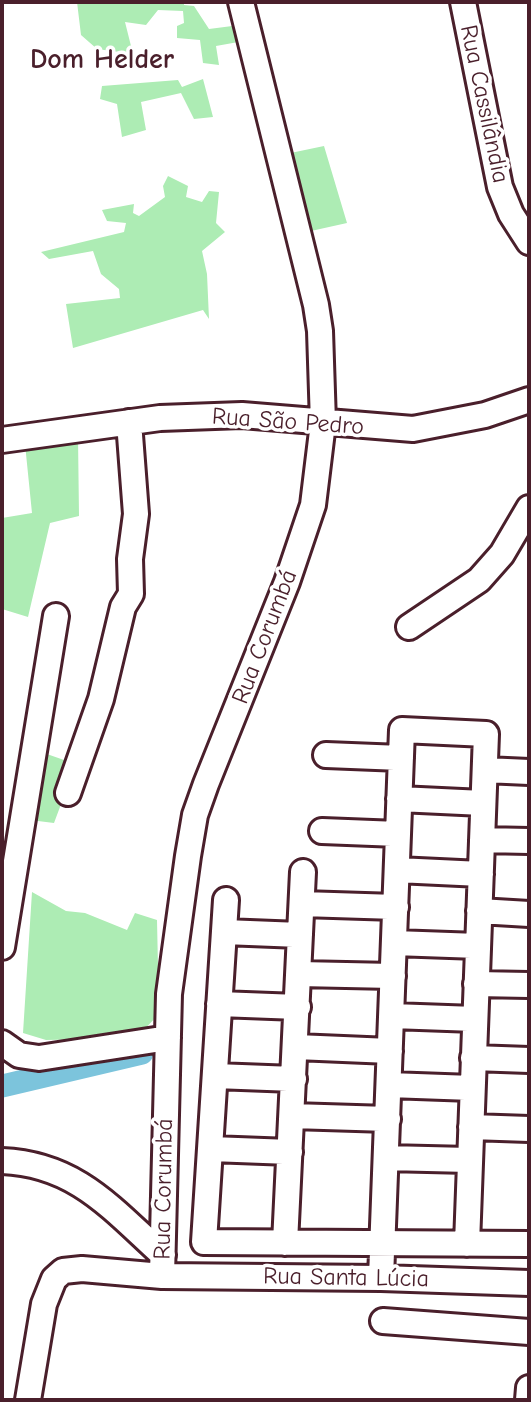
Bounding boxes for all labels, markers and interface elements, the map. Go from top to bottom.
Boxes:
street label: Rua Cassilândia [453,22,515,186]
district label: Dom Helder [30,43,174,77]
street label: Rua São Pedro [211,402,365,442]
street label: Rua Corumbá [226,566,304,708]
street label: Rua Corumbá [148,1118,180,1260]
street label: Rua Santa Lúcia [263,1262,429,1294]

